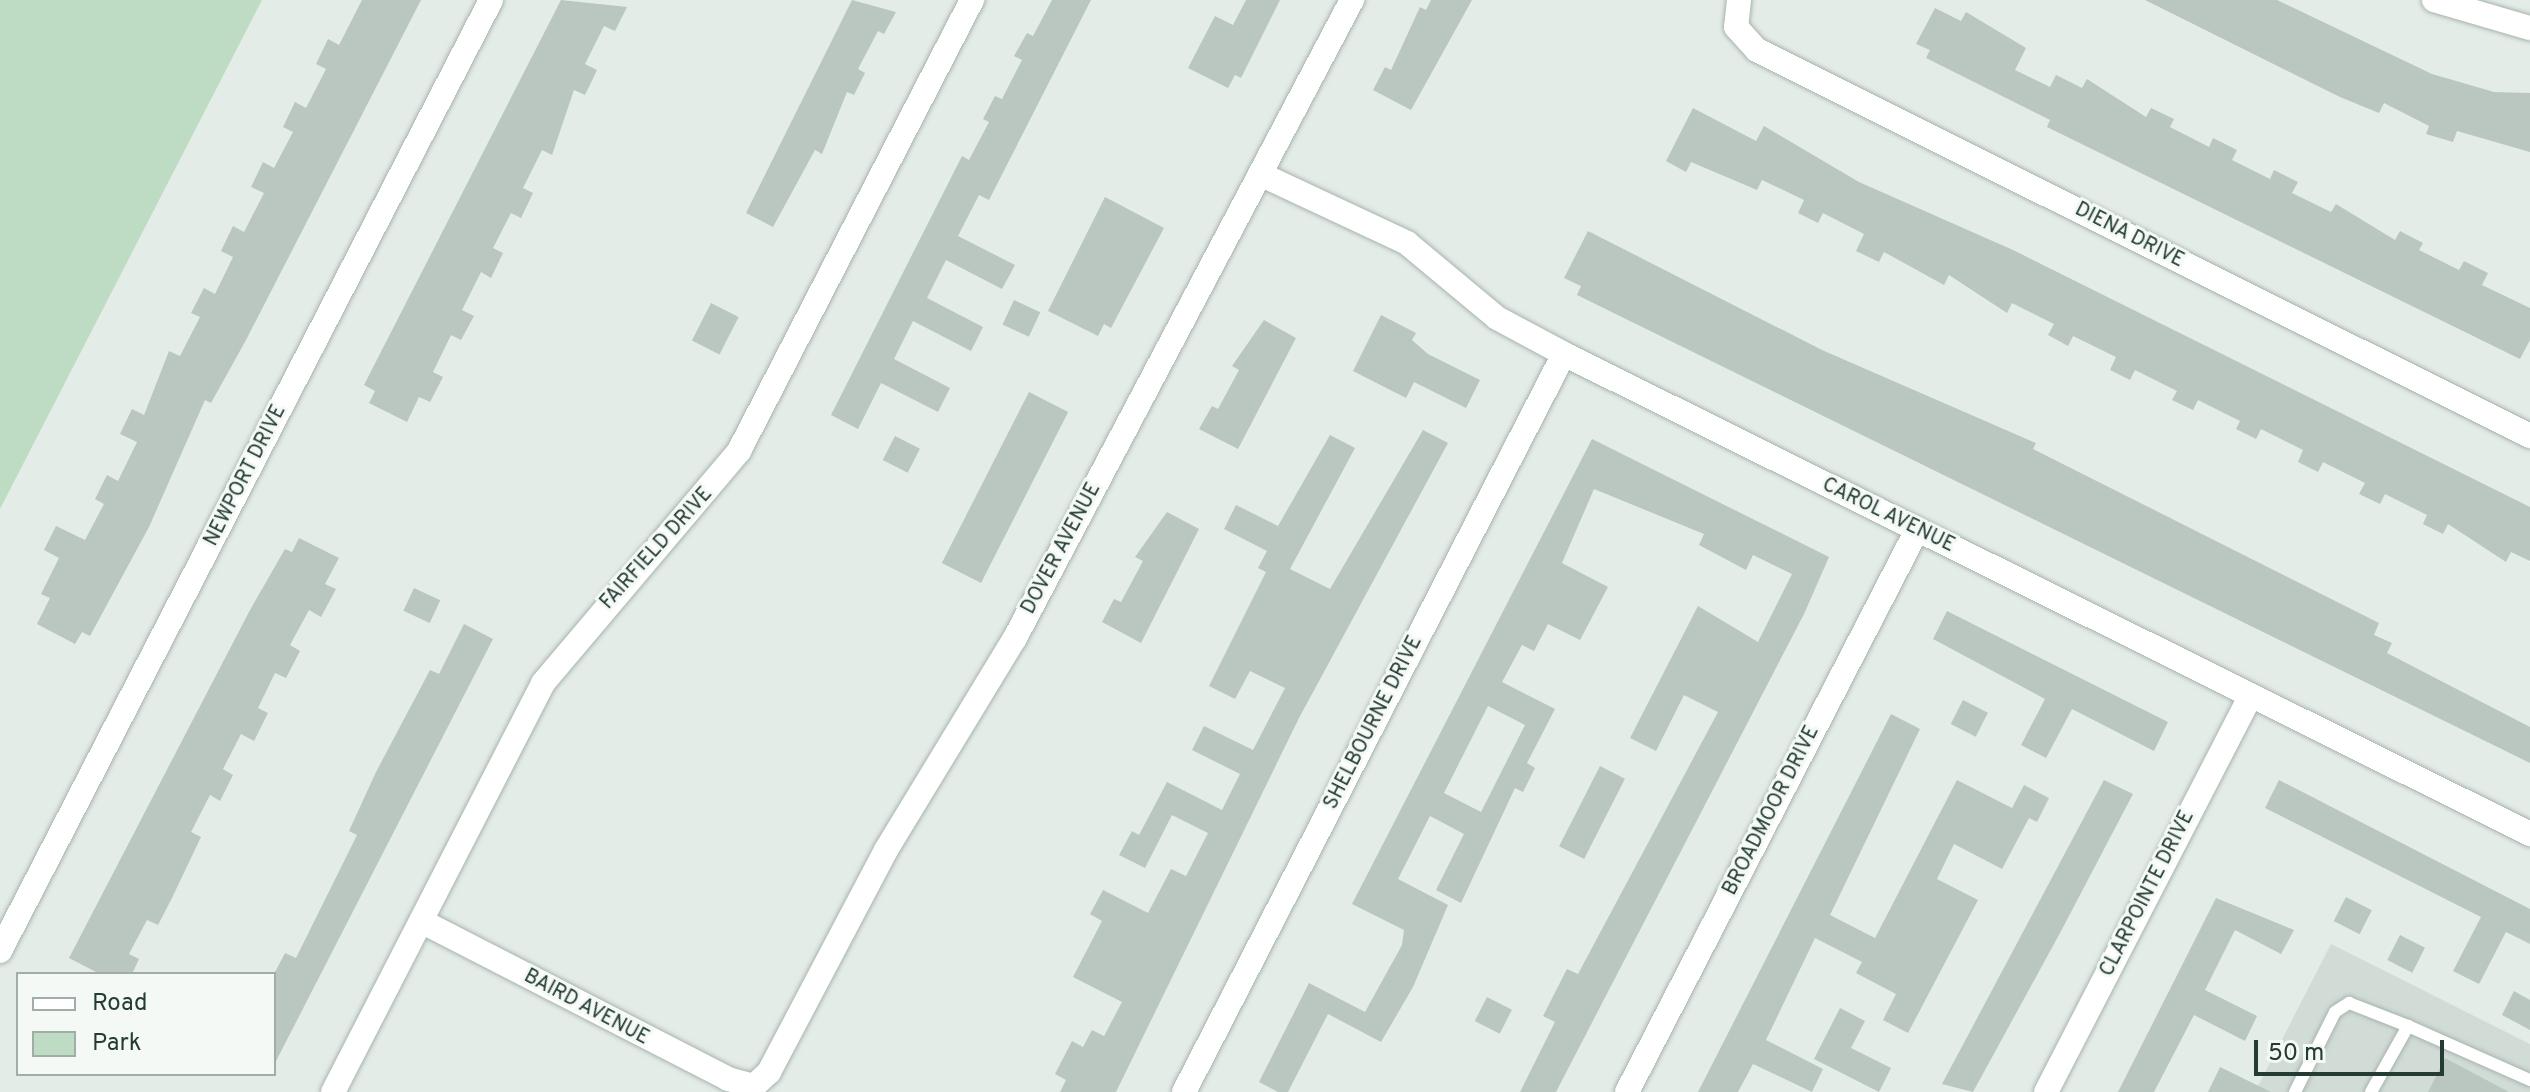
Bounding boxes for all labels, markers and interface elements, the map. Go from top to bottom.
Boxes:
street label: DIENA DRIVE [2070,198,2188,274]
street label: NEWPORT DRIVE [200,401,292,551]
street label: CAROL AVENUE [1817,473,1959,559]
street label: DOVER AVENUE [1017,479,1107,619]
street label: FAIRFIELD DRIVE [596,483,718,615]
street label: SHELBOURNE DRIVE [1320,632,1428,814]
street label: BROADMOOR DRIVE [1719,722,1825,900]
street label: CLARPOINTE DRIVE [2096,807,2200,981]
street label: BAIRD AVENUE [519,965,653,1051]
legend [16,972,276,1076]
text: Road [92,989,148,1019]
scale bar [2258,1024,2448,1074]
text: Park [92,1029,142,1059]
text: 50 m [2268,1039,2324,1069]

